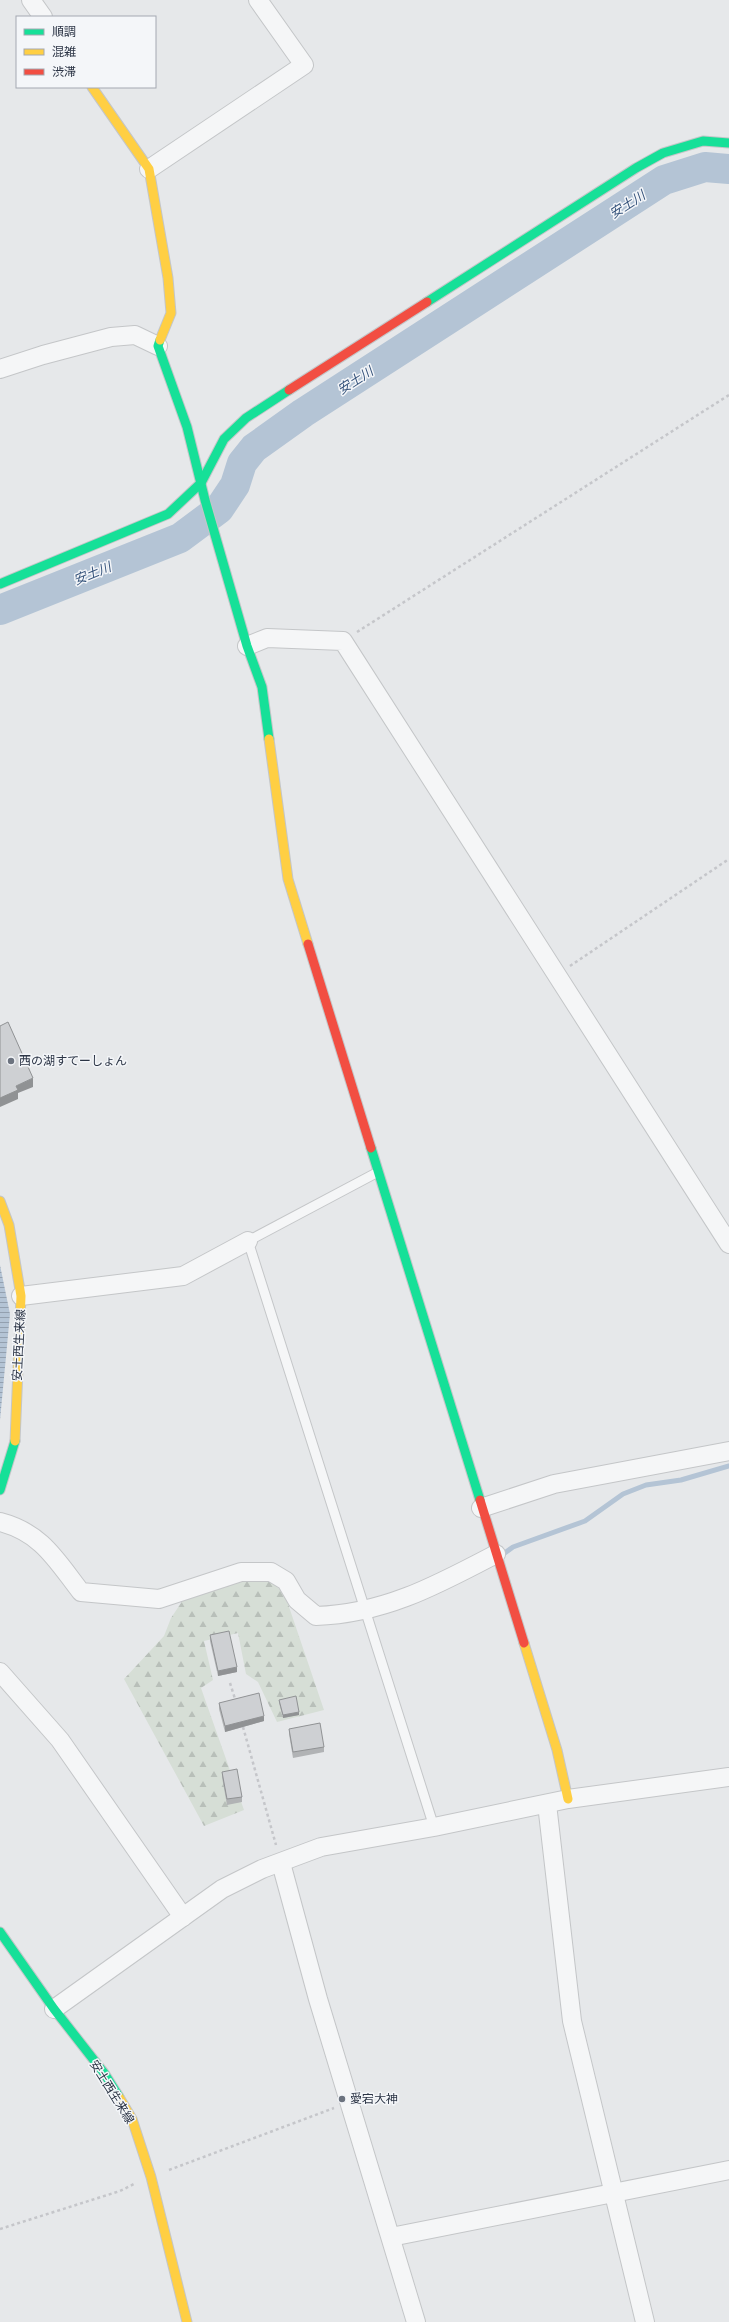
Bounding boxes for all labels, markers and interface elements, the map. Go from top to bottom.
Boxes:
legend [16,16,156,88]
text: 順調 [52,24,76,39]
text: 混雑 [52,44,76,59]
text: 渋滞 [52,64,76,79]
water label: 安土川 [606,186,650,222]
water label: 安土川 [334,362,378,398]
water label: 安土川 [71,558,115,589]
place label: 西の湖すてーしょん [19,1053,127,1068]
marker: 西の湖すてーしょん [6,1056,16,1066]
street label: 安土西生来線 [9,1309,28,1381]
street label: 安土西生来線 [87,2057,138,2126]
place label: 愛宕大神 [350,2091,398,2106]
marker: 愛宕大神 [337,2094,347,2104]

